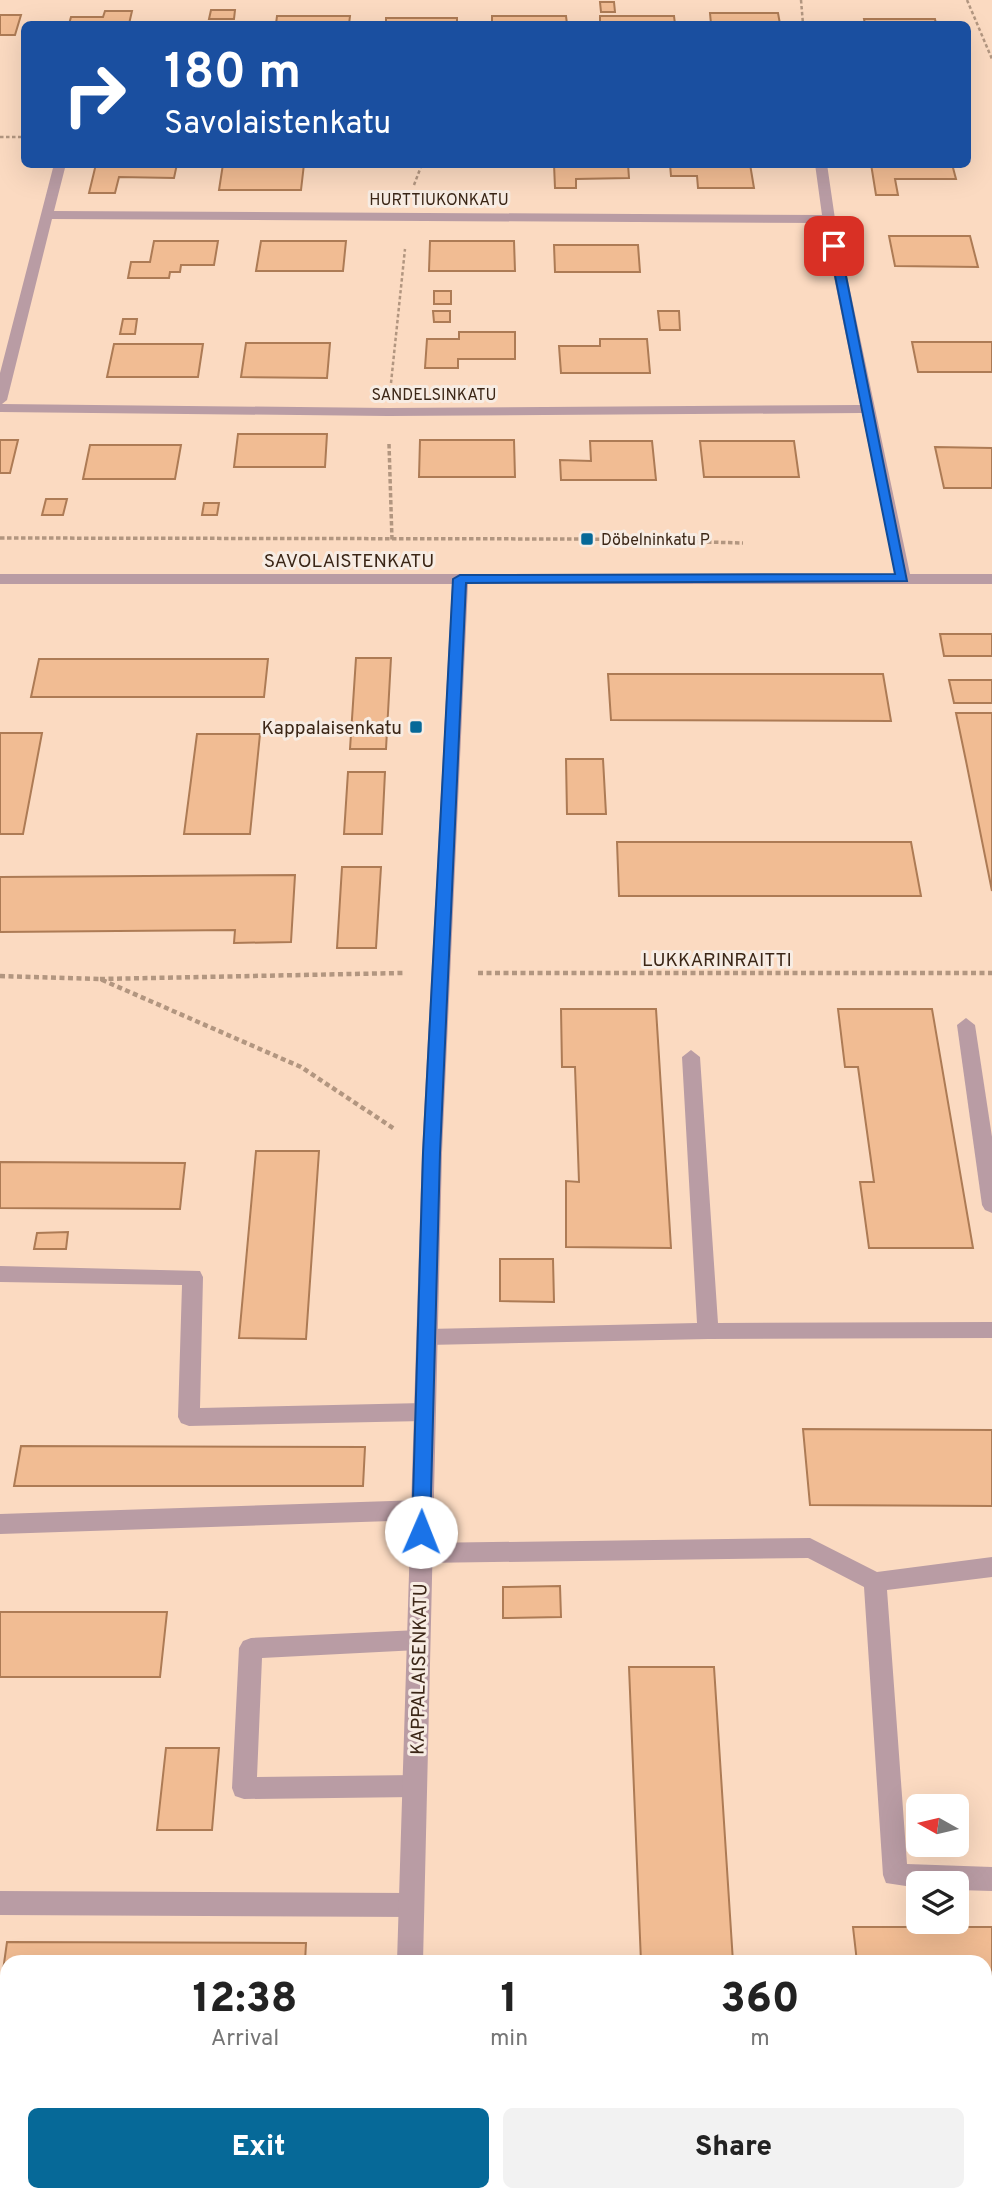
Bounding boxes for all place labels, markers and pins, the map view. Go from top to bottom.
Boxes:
pin [804,216,864,276]
marker: Döbelninkatu P [579,531,595,547]
place label: Döbelninkatu P [601,531,710,551]
place label: Kappalaisenkatu [262,717,402,741]
marker: Kappalaisenkatu [408,719,424,735]

